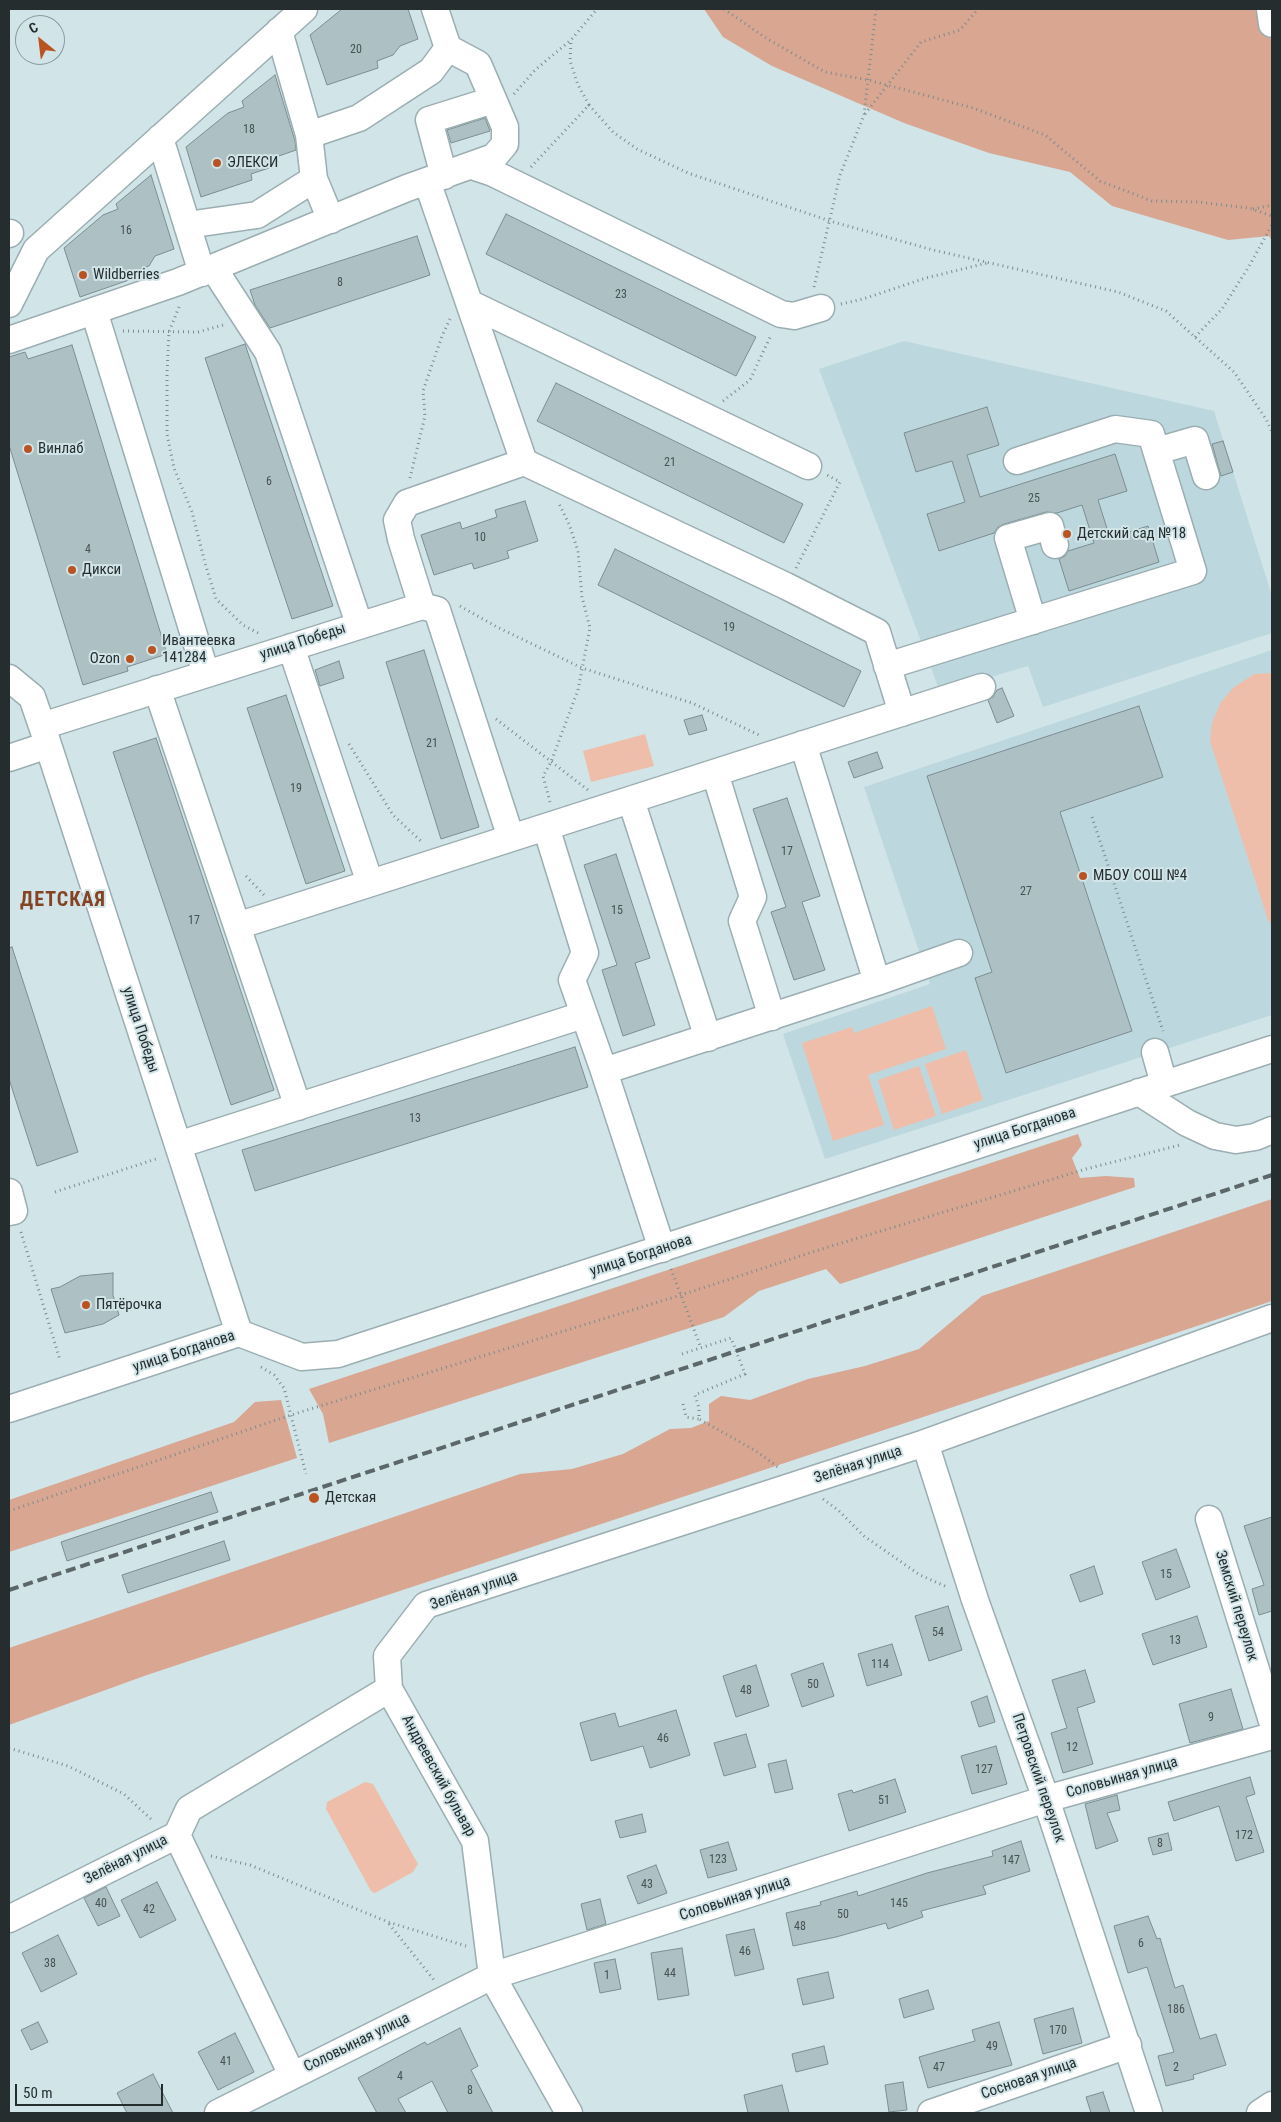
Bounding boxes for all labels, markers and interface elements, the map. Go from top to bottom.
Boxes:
north arrow [15,15,65,65]
text: С [26,19,41,37]
house number: 20 [350,43,362,57]
house number: 18 [243,123,255,137]
place label: ЭЛЕКСИ [227,154,278,172]
marker: ЭЛЕКСИ [211,157,223,169]
house number: 16 [120,224,132,238]
place label: Wildberries [93,266,160,284]
marker: Wildberries [77,269,89,281]
house number: 8 [337,276,343,290]
house number: 23 [615,288,627,302]
place label: Винлаб [38,440,84,458]
marker: Винлаб [22,443,34,455]
house number: 21 [664,456,676,470]
house number: 6 [266,475,272,489]
house number: 25 [1028,492,1040,506]
place label: Детский сад №18 [1077,525,1186,543]
marker: Детский сад №18 [1061,528,1073,540]
house number: 10 [474,531,486,545]
house number: 4 [85,543,91,557]
place label: Дикси [82,561,121,579]
marker: Дикси [66,564,78,576]
street label: улица Победы [258,620,348,664]
house number: 19 [723,621,735,635]
place label: Ивантеевка 141284 [162,632,235,667]
marker: Ивантеевка 141284 [146,644,158,656]
place label: Ozon [90,650,120,668]
marker: Ozon [124,653,136,665]
house number: 21 [426,737,438,751]
house number: 19 [290,782,302,796]
house number: 17 [781,845,793,859]
place label: МБОУ СОШ №4 [1093,867,1187,885]
marker: МБОУ СОШ №4 [1077,870,1089,882]
house number: 27 [1020,885,1032,899]
district label: ДЕТСКАЯ [19,889,107,913]
house number: 15 [611,904,623,918]
house number: 17 [188,914,200,928]
street label: улица Победы [118,985,162,1075]
street label: улица Богданова [972,1104,1078,1154]
house number: 13 [409,1112,421,1126]
street label: улица Богданова [588,1231,694,1281]
place label: Пятёрочка [96,1296,162,1314]
marker: Пятёрочка [80,1299,92,1311]
street label: улица Богданова [131,1327,237,1377]
street label: Зелёная улица [812,1442,904,1488]
place label: Детская [325,1489,376,1507]
marker: Детская [307,1491,321,1505]
street label: Земский переулок [1211,1549,1261,1663]
street label: Зелёная улица [428,1568,520,1614]
house number: 15 [1160,1568,1172,1582]
house number: 54 [932,1626,944,1640]
house number: 13 [1169,1634,1181,1648]
house number: 114 [871,1658,889,1672]
house number: 50 [807,1678,819,1692]
house number: 48 [740,1684,752,1698]
street label: Петровский переулок [1007,1711,1069,1845]
house number: 9 [1208,1711,1214,1725]
street label: Андреевский бульвар [397,1712,479,1840]
house number: 46 [657,1732,669,1746]
house number: 12 [1066,1741,1078,1755]
street label: Соловьиная улица [1064,1753,1180,1803]
house number: 127 [975,1763,993,1777]
house number: 51 [878,1794,890,1808]
house number: 172 [1235,1829,1253,1843]
street label: Зелёная улица [81,1831,171,1889]
house number: 8 [1157,1837,1163,1851]
house number: 123 [709,1853,727,1867]
house number: 147 [1002,1854,1020,1868]
street label: Соловьиная улица [677,1873,793,1925]
house number: 43 [641,1878,653,1892]
house number: 40 [95,1897,107,1911]
house number: 145 [890,1897,908,1911]
house number: 42 [143,1903,155,1917]
house number: 50 [837,1908,849,1922]
house number: 48 [794,1920,806,1934]
house number: 6 [1138,1937,1144,1951]
house number: 46 [739,1945,751,1959]
house number: 38 [44,1957,56,1971]
house number: 44 [664,1967,676,1981]
house number: 1 [604,1969,610,1983]
house number: 186 [1167,2003,1185,2017]
street label: Соловьиная улица [301,2010,413,2076]
house number: 170 [1049,2024,1067,2038]
house number: 49 [986,2040,998,2054]
street label: Сосновая улица [979,2054,1079,2104]
house number: 41 [220,2055,232,2069]
house number: 47 [933,2061,945,2075]
house number: 2 [1173,2061,1179,2075]
house number: 4 [397,2070,403,2084]
scale bar [18,2074,165,2106]
text: 50 m [23,2084,53,2102]
house number: 8 [467,2084,473,2098]

